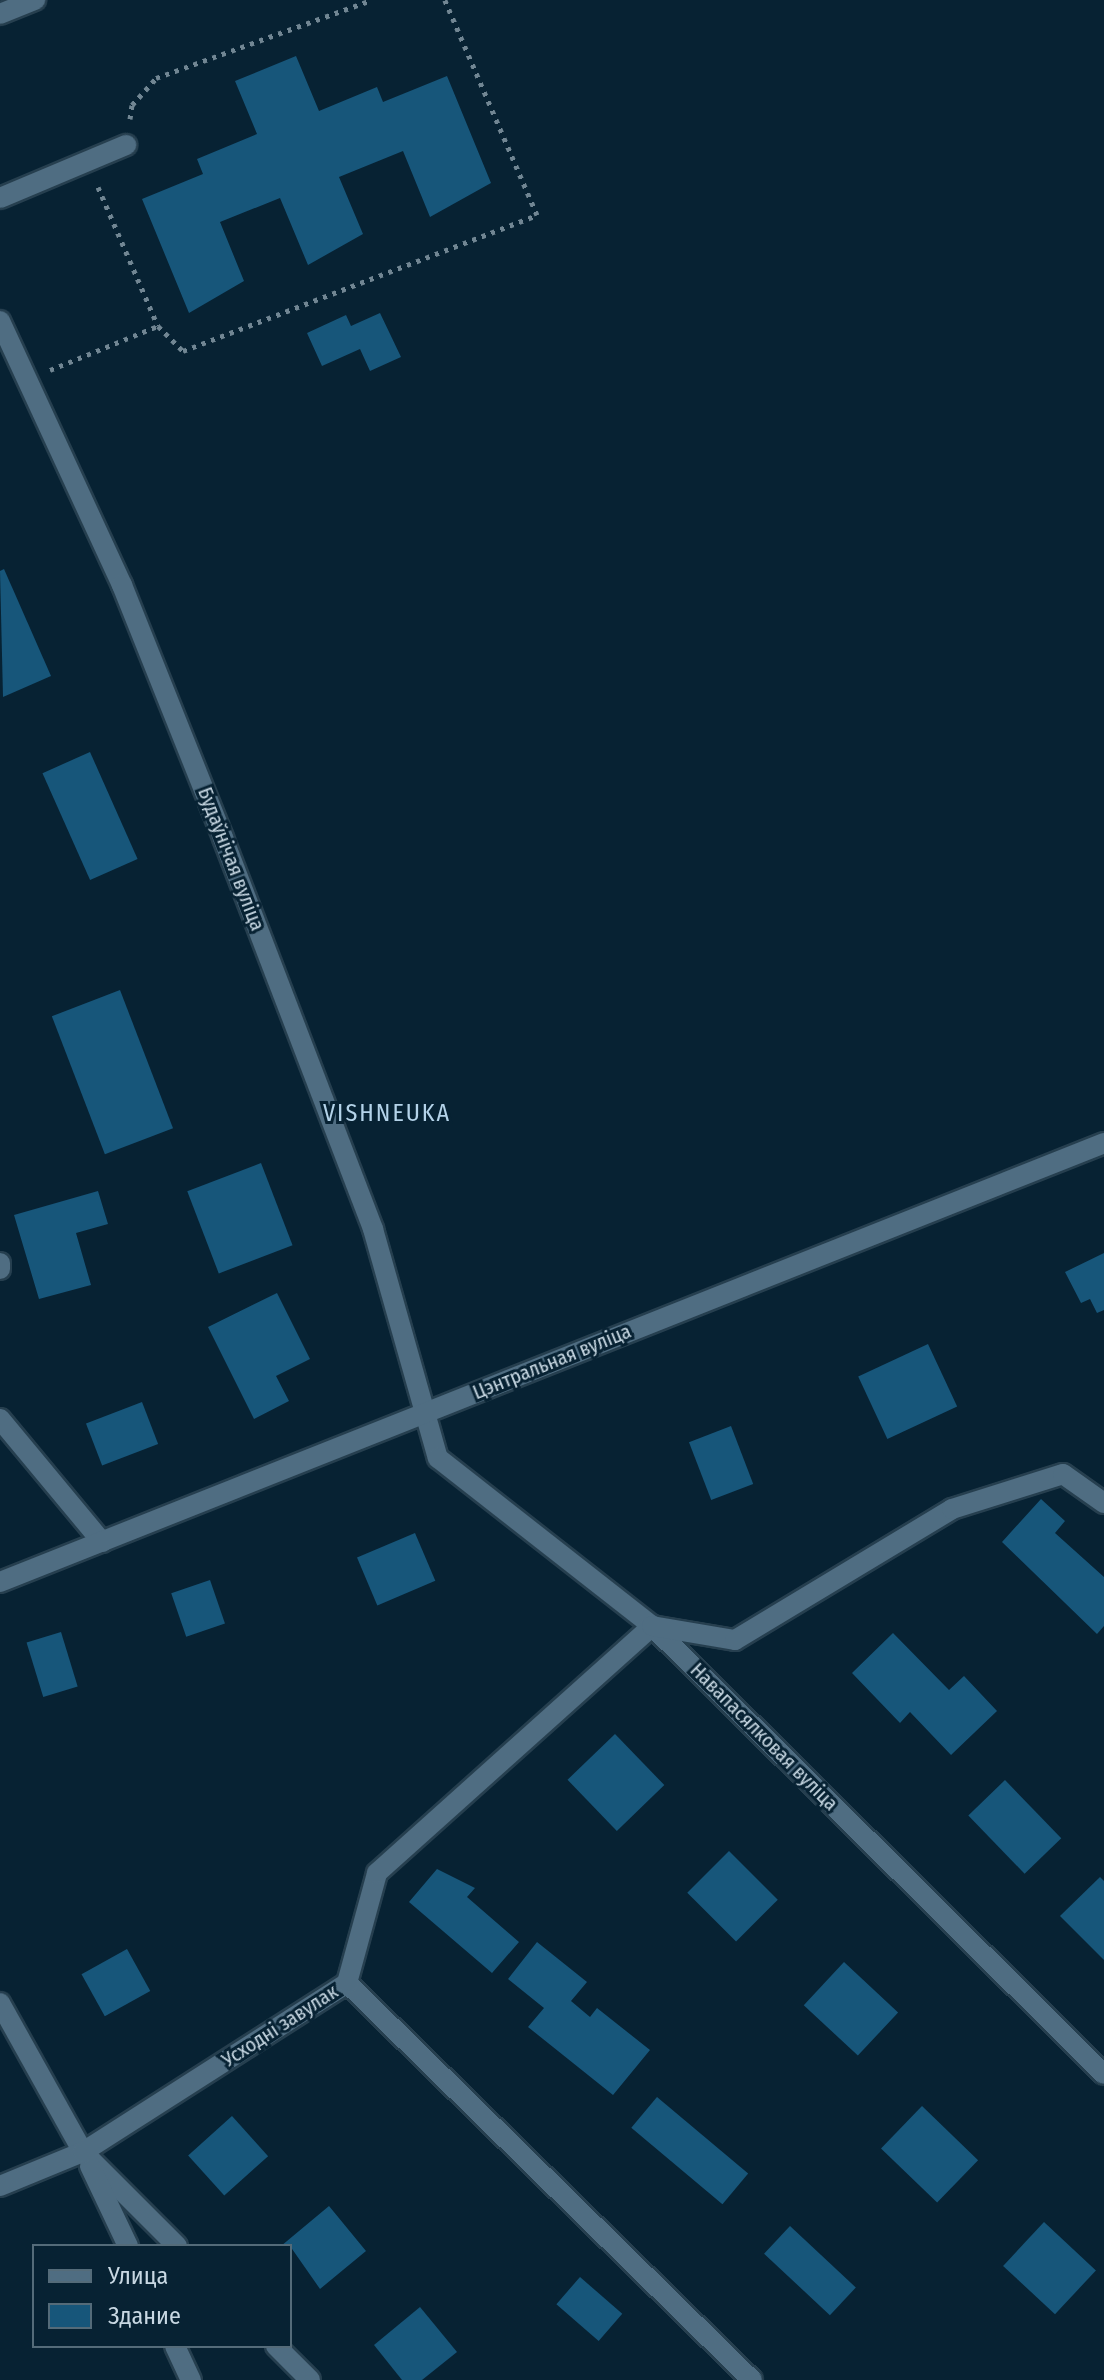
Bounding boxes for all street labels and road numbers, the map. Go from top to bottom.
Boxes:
street label: Будаўнічая вуліца [193,784,269,934]
street label: Цэнтральная вуліца [469,1319,635,1405]
street label: Навапасялковая вуліца [685,1658,843,1816]
street label: Усходні завулак [218,1980,342,2072]

